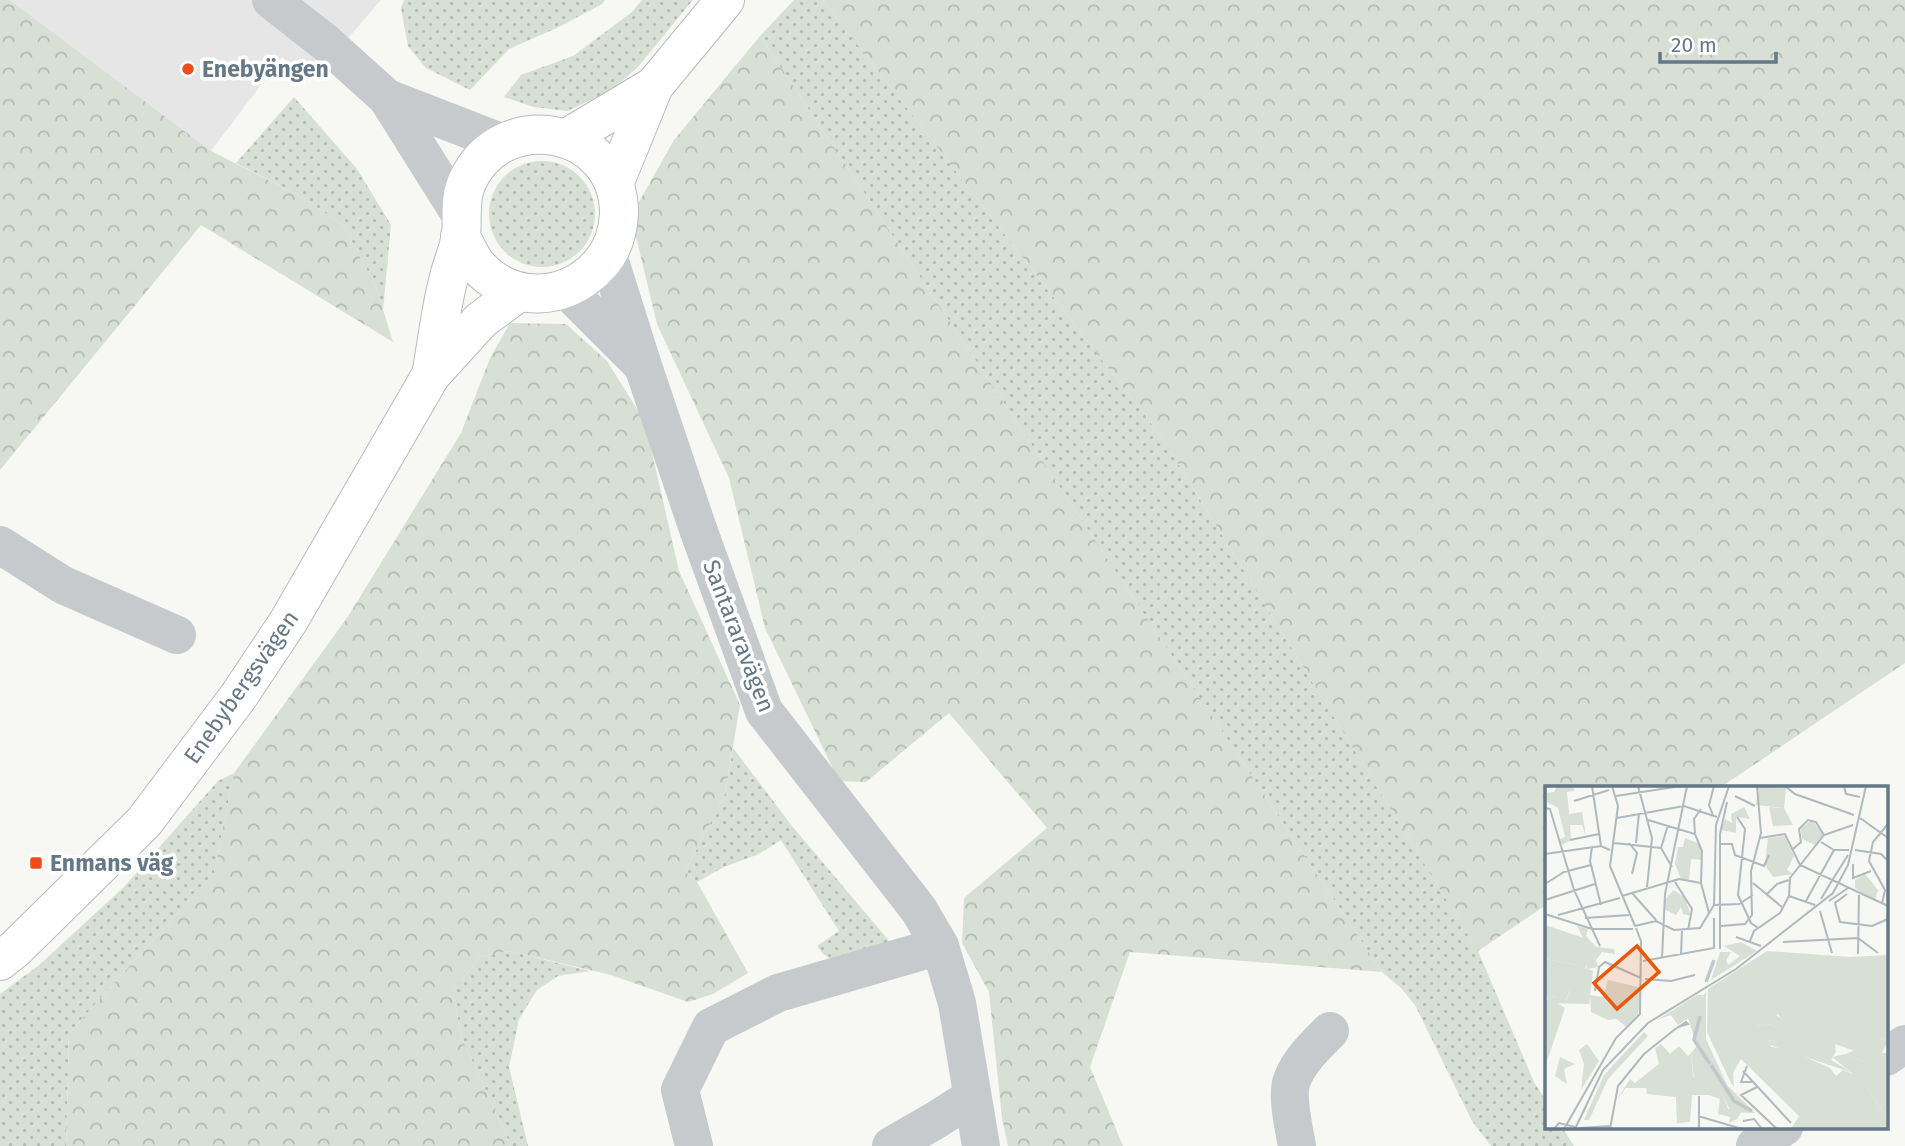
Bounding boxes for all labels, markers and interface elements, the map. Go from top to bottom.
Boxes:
scale bar [1660,21,1776,65]
text: 20 m [1671,32,1717,58]
place label: Enebyängen [202,55,329,83]
marker: Enebyängen [180,61,196,77]
street label: Santararavägen [697,556,781,716]
street label: Enebybergsvägen [178,605,304,769]
inset map [1545,786,1888,1128]
place label: Enmans väg [50,849,174,877]
marker: Enmans väg [28,855,44,871]

